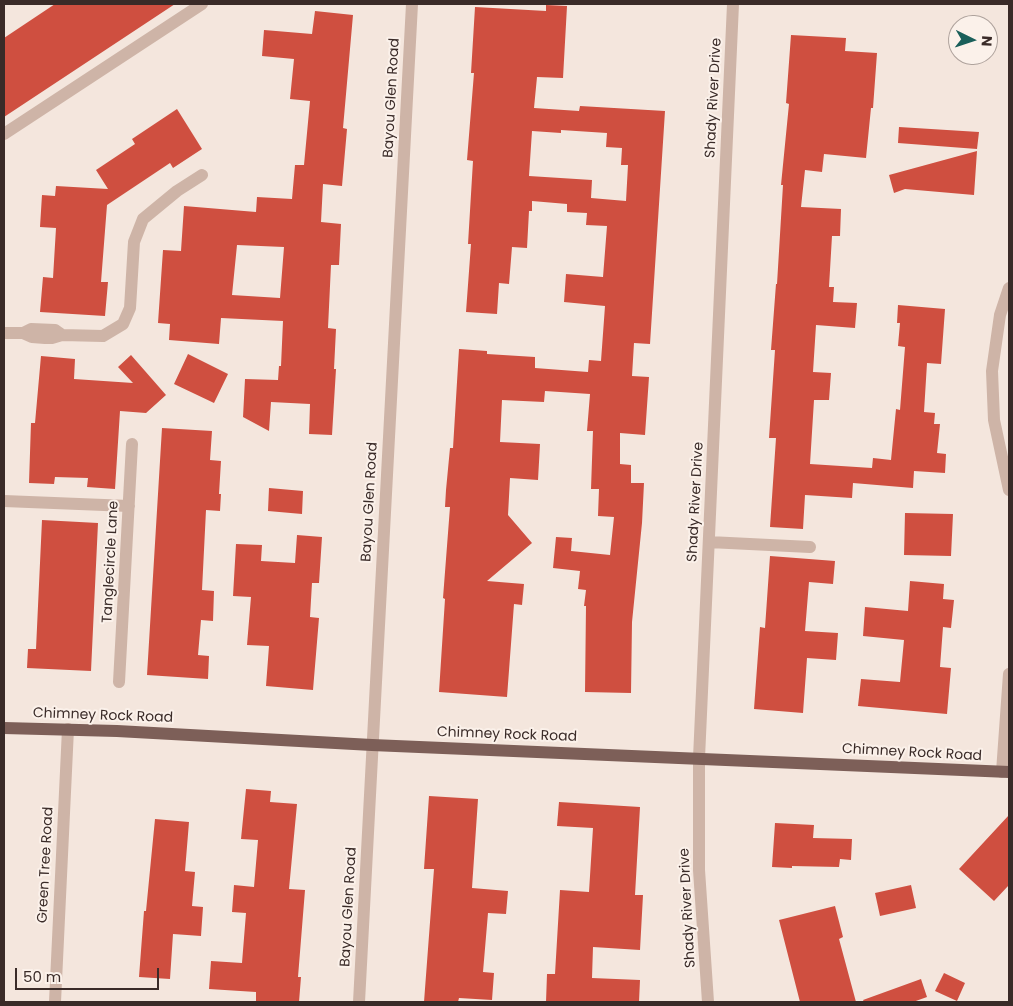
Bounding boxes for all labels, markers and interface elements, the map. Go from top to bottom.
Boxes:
north arrow [948,15,998,65]
text: N [977,35,997,47]
street label: Bayou Glen Road [380,38,404,158]
street label: Shady River Drive [702,38,726,158]
street label: Bayou Glen Road [358,442,382,562]
street label: Shady River Drive [684,442,708,562]
street label: Tanglecircle Lane [99,501,123,623]
street label: Chimney Rock Road [33,705,173,727]
street label: Chimney Rock Road [437,724,577,746]
street label: Chimney Rock Road [842,741,982,765]
street label: Green Tree Road [35,806,57,924]
street label: Bayou Glen Road [337,847,361,967]
street label: Shady River Drive [676,848,700,968]
scale bar [18,958,161,990]
text: 50 m [23,966,61,987]

